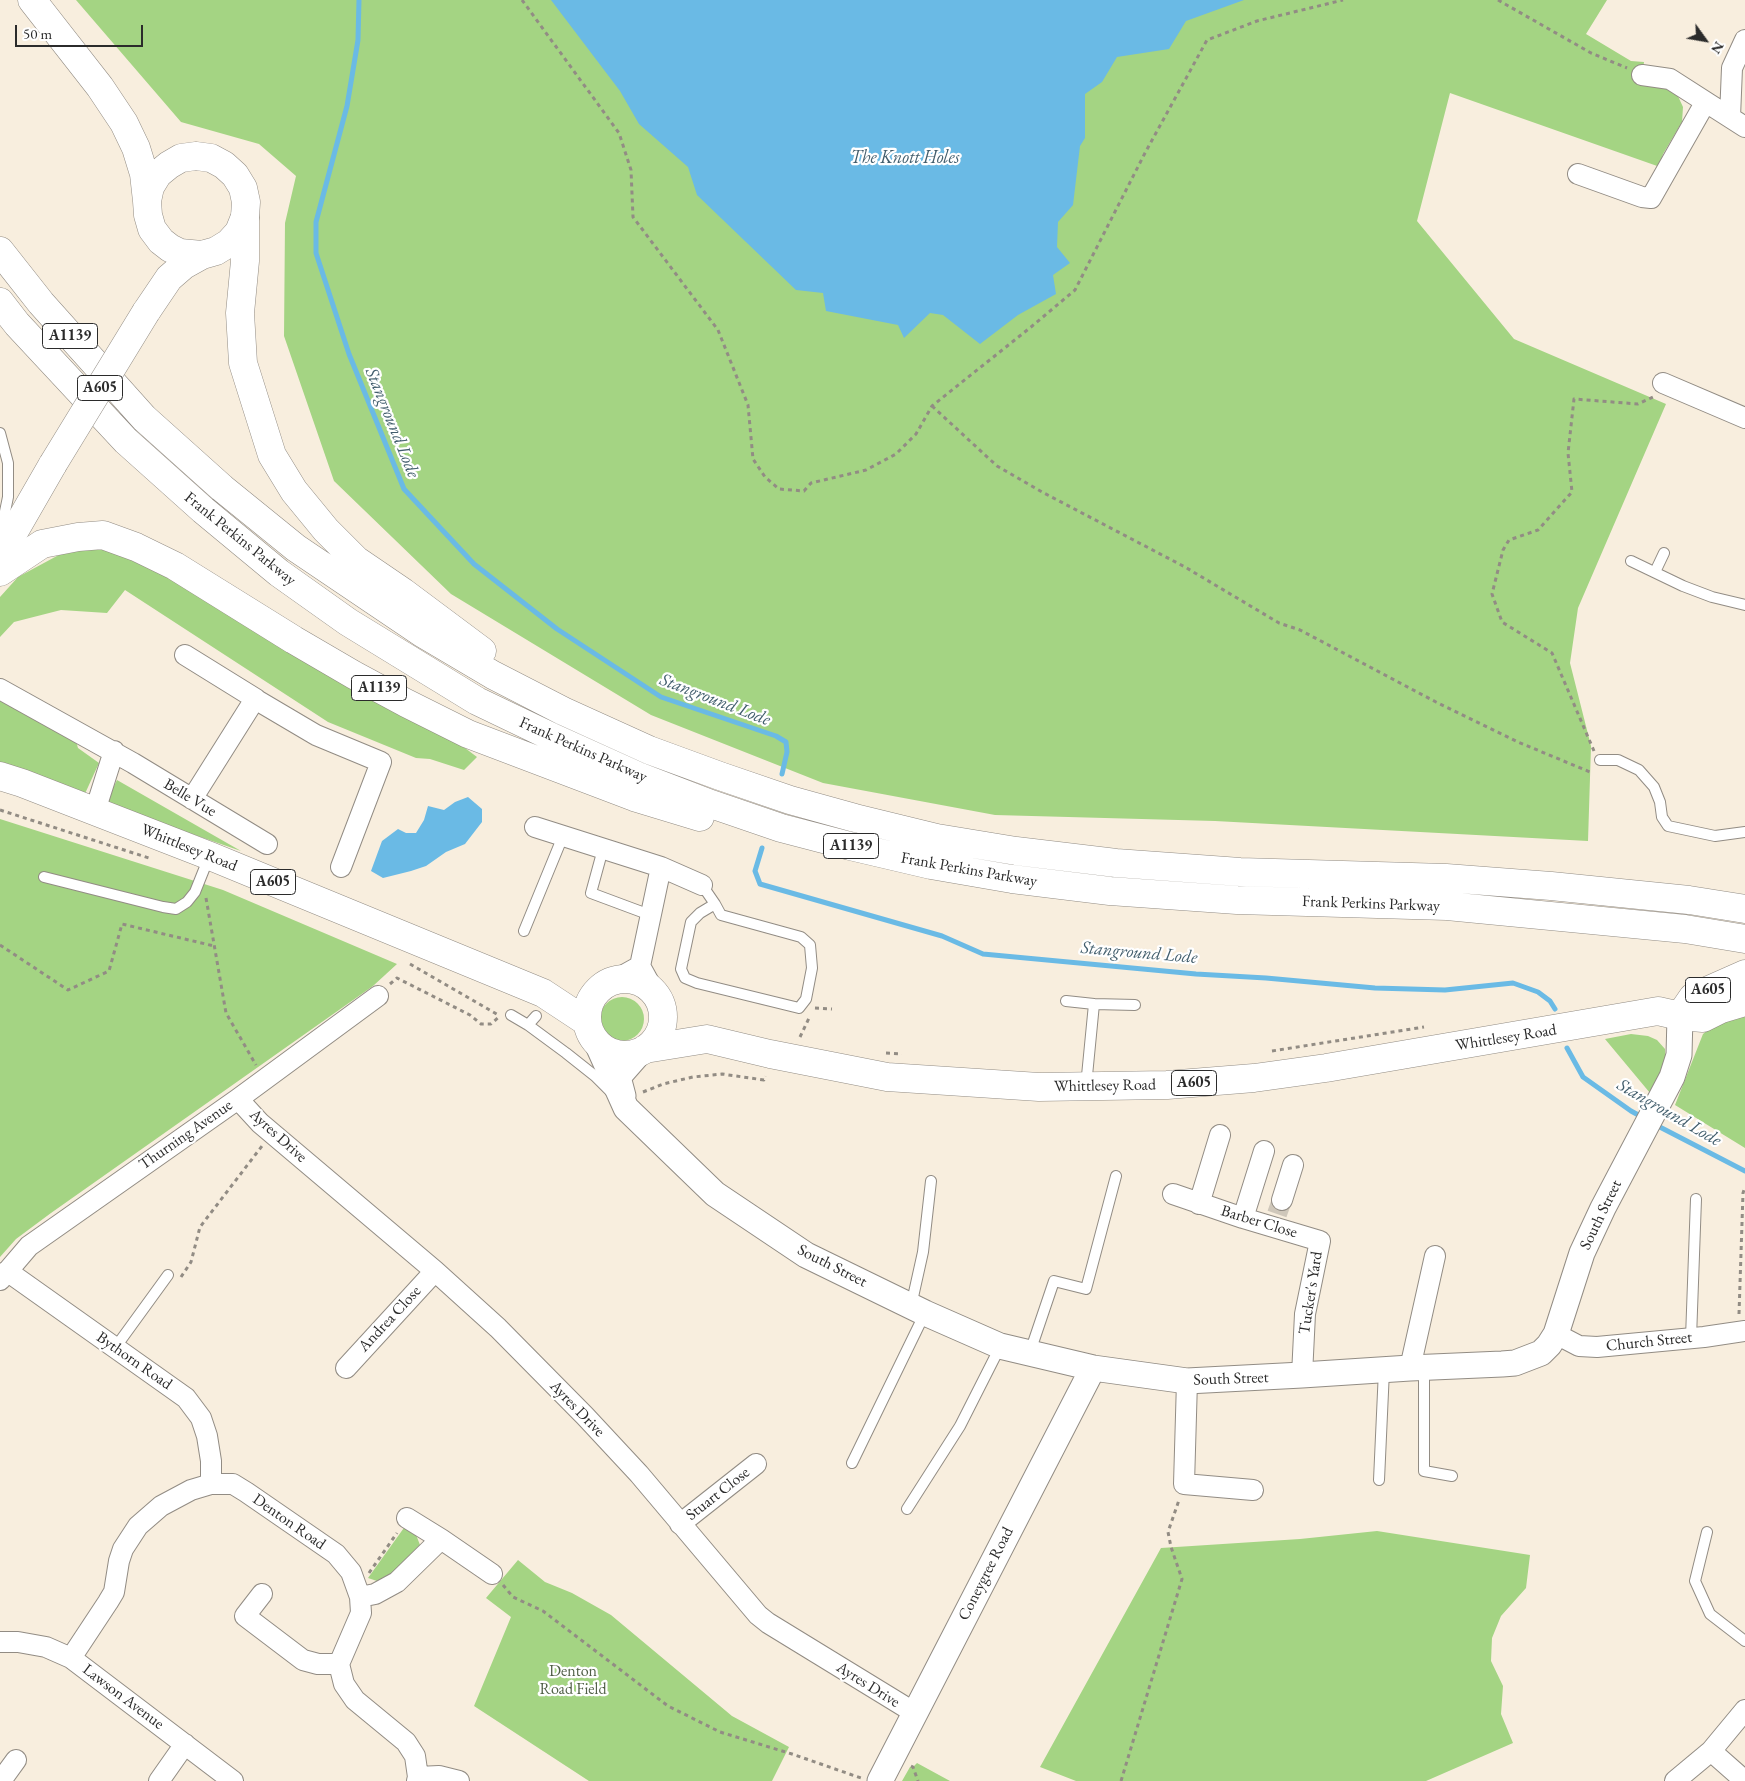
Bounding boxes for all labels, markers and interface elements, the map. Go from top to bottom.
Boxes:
scale bar [18,15,145,47]
north arrow [1680,15,1730,65]
text: 50 m [23,24,52,43]
text: N [1707,38,1728,58]
water label: The Knott Holes [851,147,959,169]
road number: A1139 [42,324,98,348]
water label: Stanground Lode [360,365,424,481]
road number: A605 [78,376,122,400]
street label: Frank Perkins Parkway [180,488,300,590]
water label: Stanground Lode [657,669,773,731]
road number: A1139 [352,676,406,700]
street label: Frank Perkins Parkway [516,713,650,787]
street label: Belle Vue [160,775,220,821]
street label: Whittlesey Road [138,820,240,876]
road number: A1139 [824,834,878,858]
street label: Frank Perkins Parkway [899,849,1039,891]
road number: A605 [250,870,296,894]
street label: Frank Perkins Parkway [1302,892,1440,916]
water label: Stanground Lode [1080,937,1198,969]
road number: A605 [1686,978,1730,1002]
street label: Whittlesey Road [1454,1021,1558,1055]
road number: A605 [1172,1070,1216,1096]
water label: Stanground Lode [1613,1074,1725,1152]
street label: Whittlesey Road [1054,1076,1156,1096]
street label: Thurning Avenue [136,1096,236,1174]
street label: Ayres Drive [245,1105,311,1167]
street label: South Street [1576,1177,1626,1253]
street label: Barber Close [1219,1201,1299,1243]
street label: South Street [794,1240,870,1292]
street label: Tucker's Yard [1295,1250,1327,1336]
street label: Andrea Close [355,1282,425,1356]
street label: Bythorn Road [92,1328,176,1394]
street label: Church Street [1605,1328,1693,1356]
street label: South Street [1193,1368,1269,1390]
street label: Ayres Drive [545,1377,609,1441]
street label: Stuart Close [682,1463,754,1525]
street label: Denton Road [249,1490,329,1554]
street label: Coneygree Road [954,1524,1018,1624]
street label: Ayres Drive [833,1658,903,1712]
street label: Lawson Avenue [78,1660,168,1734]
park label: Denton Road Field [540,1662,606,1700]

